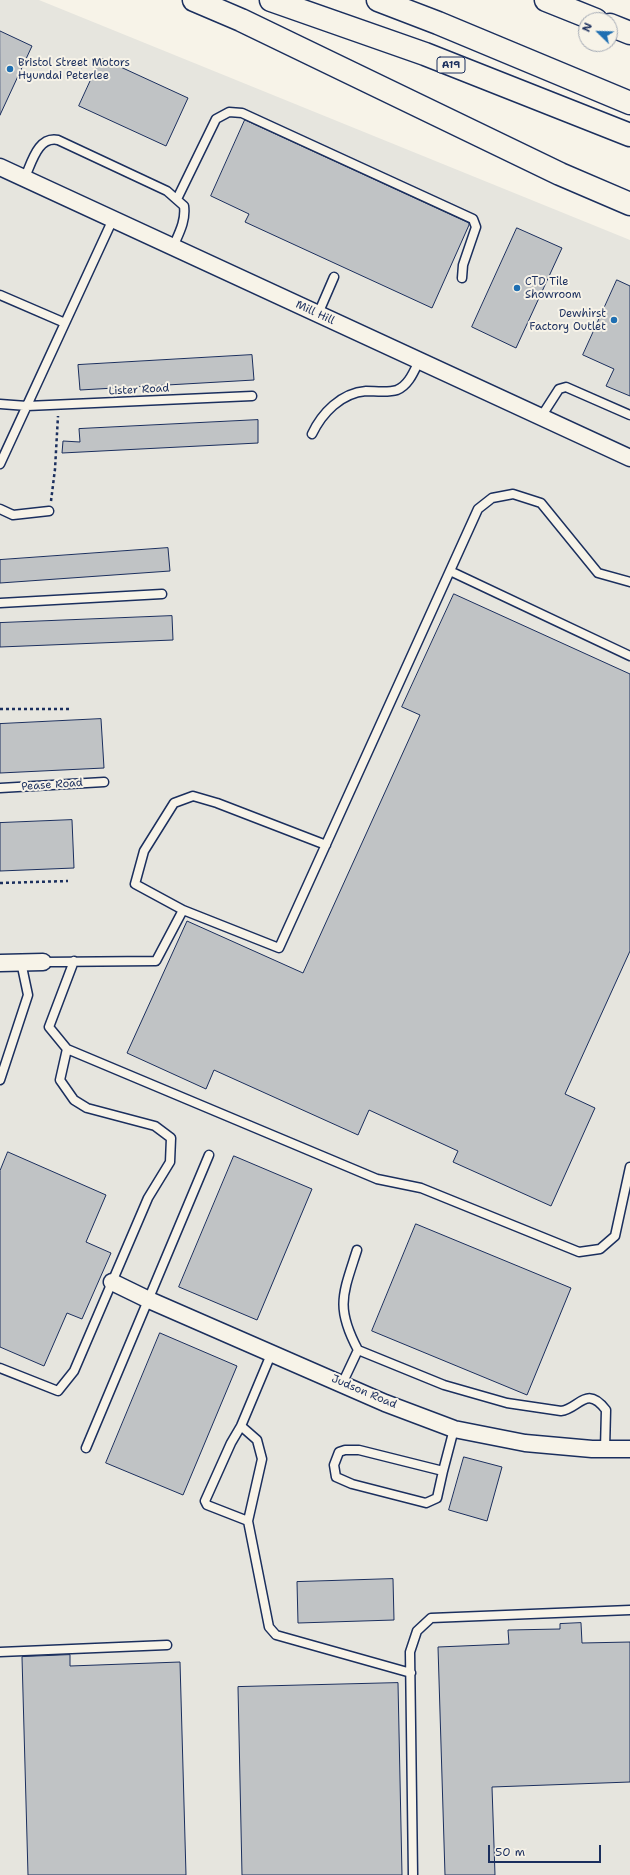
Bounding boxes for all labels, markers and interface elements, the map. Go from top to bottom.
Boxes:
north arrow [578,12,618,52]
text: N [579,21,596,34]
place label: Bristol Street Motors Hyundai Peterlee [18,56,130,82]
road number: A19 [437,57,465,73]
marker: Bristol Street Motors Hyundai Peterlee [5,64,15,74]
place label: CTD Tile Showroom [525,275,581,301]
marker: CTD Tile Showroom [512,283,522,293]
street label: Mill Hill [293,298,337,328]
place label: Dewhirst Factory Outlet [529,307,606,333]
marker: Dewhirst Factory Outlet [609,315,619,325]
street label: Lister Road [108,382,170,398]
street label: Pease Road [21,776,83,794]
street label: Judson Road [329,1372,399,1412]
scale bar [490,1837,603,1863]
text: 50 m [495,1844,525,1860]

